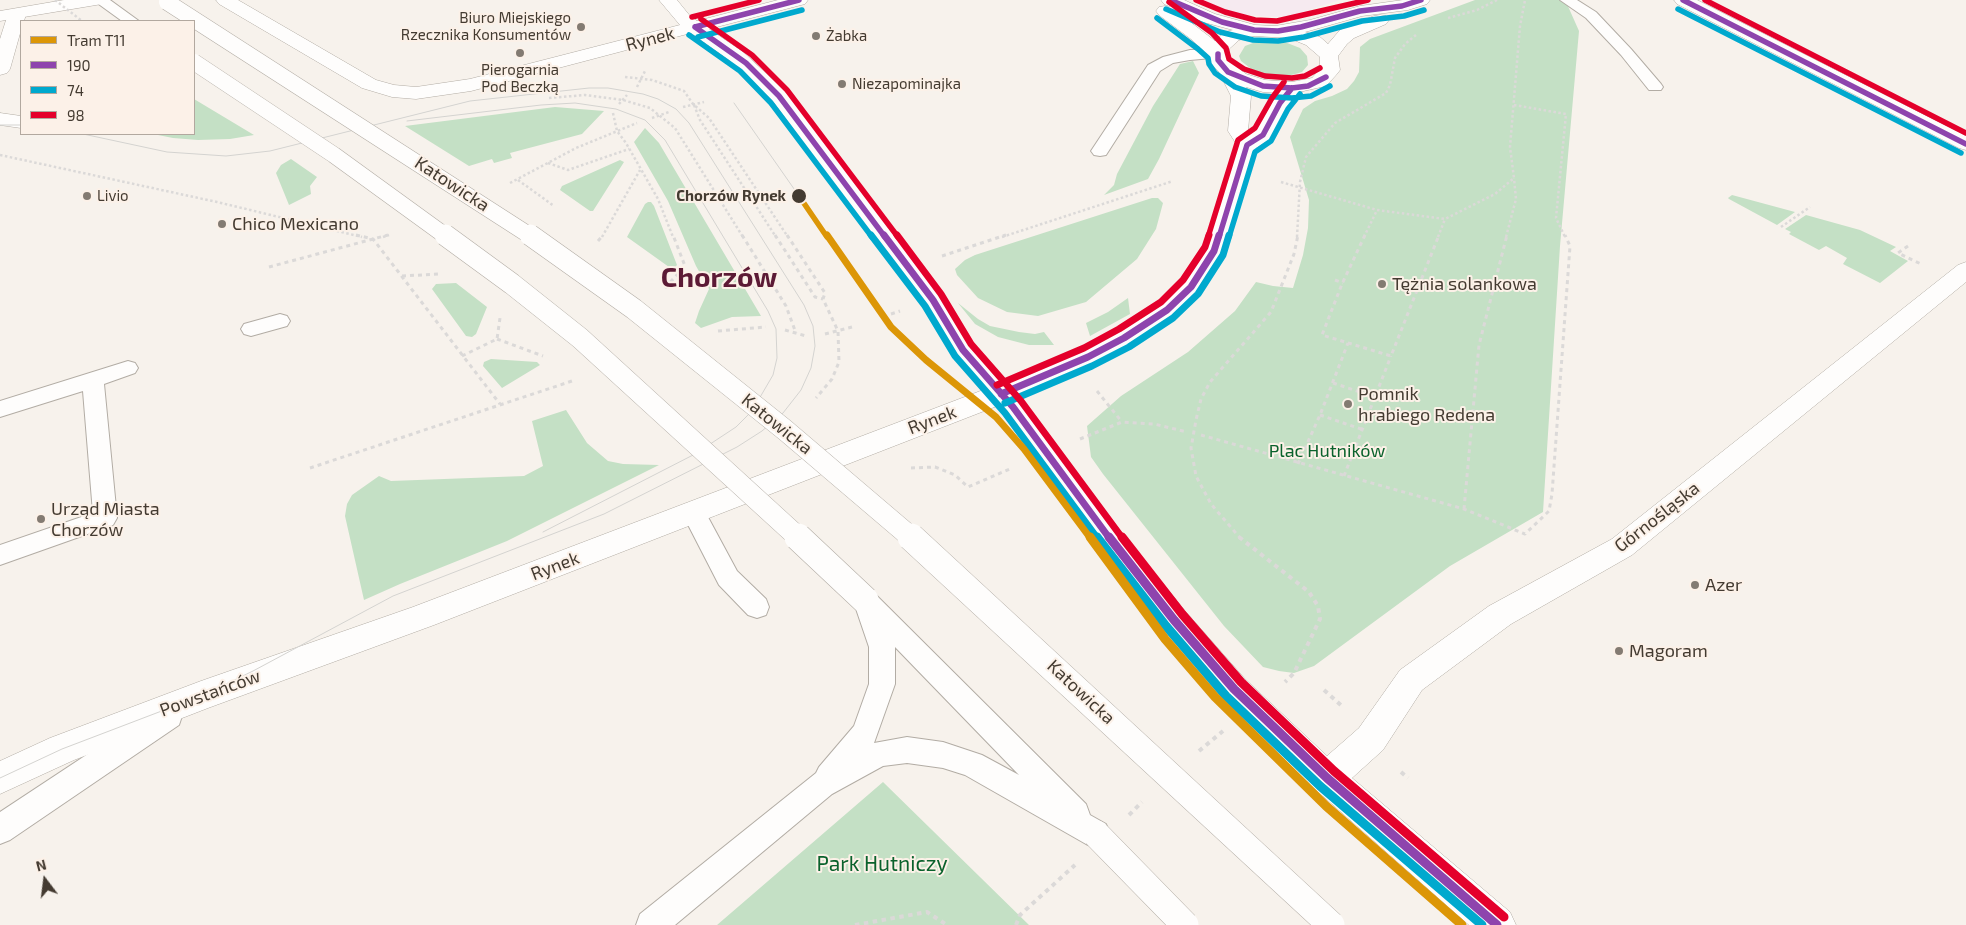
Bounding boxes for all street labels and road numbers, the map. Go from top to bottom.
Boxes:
street label: Rynek [623,22,677,56]
street label: Katowicka [411,152,493,216]
street label: Katowicka [737,389,817,459]
street label: Rynek [905,401,959,439]
street label: Górnośląska [1610,477,1704,557]
street label: Rynek [528,547,582,585]
street label: Katowicka [1043,655,1119,729]
street label: Powstańców [157,665,263,721]

